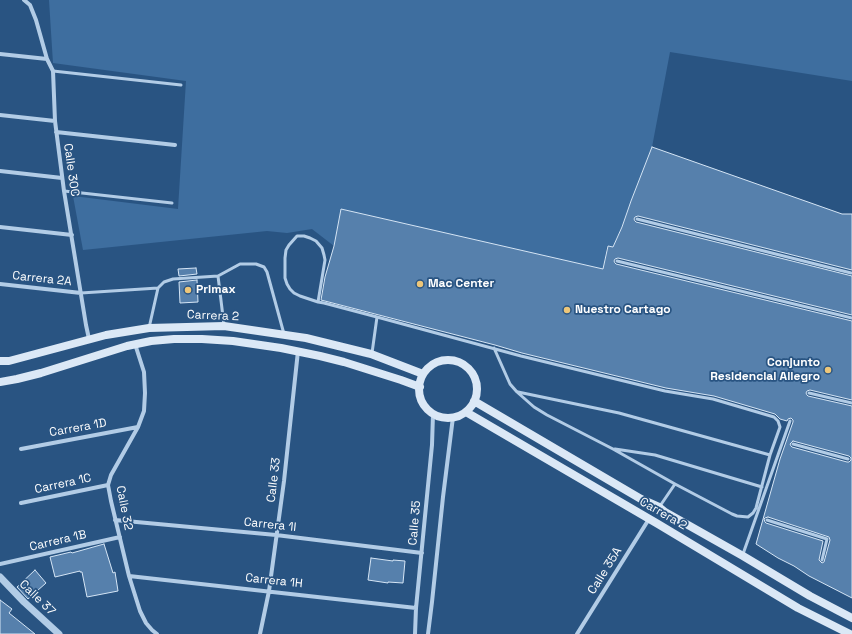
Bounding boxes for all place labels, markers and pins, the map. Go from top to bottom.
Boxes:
place label: Mac Center [428,277,494,291]
marker: Mac Center [415,279,425,289]
place label: Primax [196,283,235,297]
marker: Primax [183,285,193,295]
place label: Nuestro Cartago [575,303,671,317]
marker: Nuestro Cartago [562,305,572,315]
place label: Conjunto Residencial Allegro [710,356,820,384]
marker: Conjunto Residencial Allegro [823,365,833,375]

